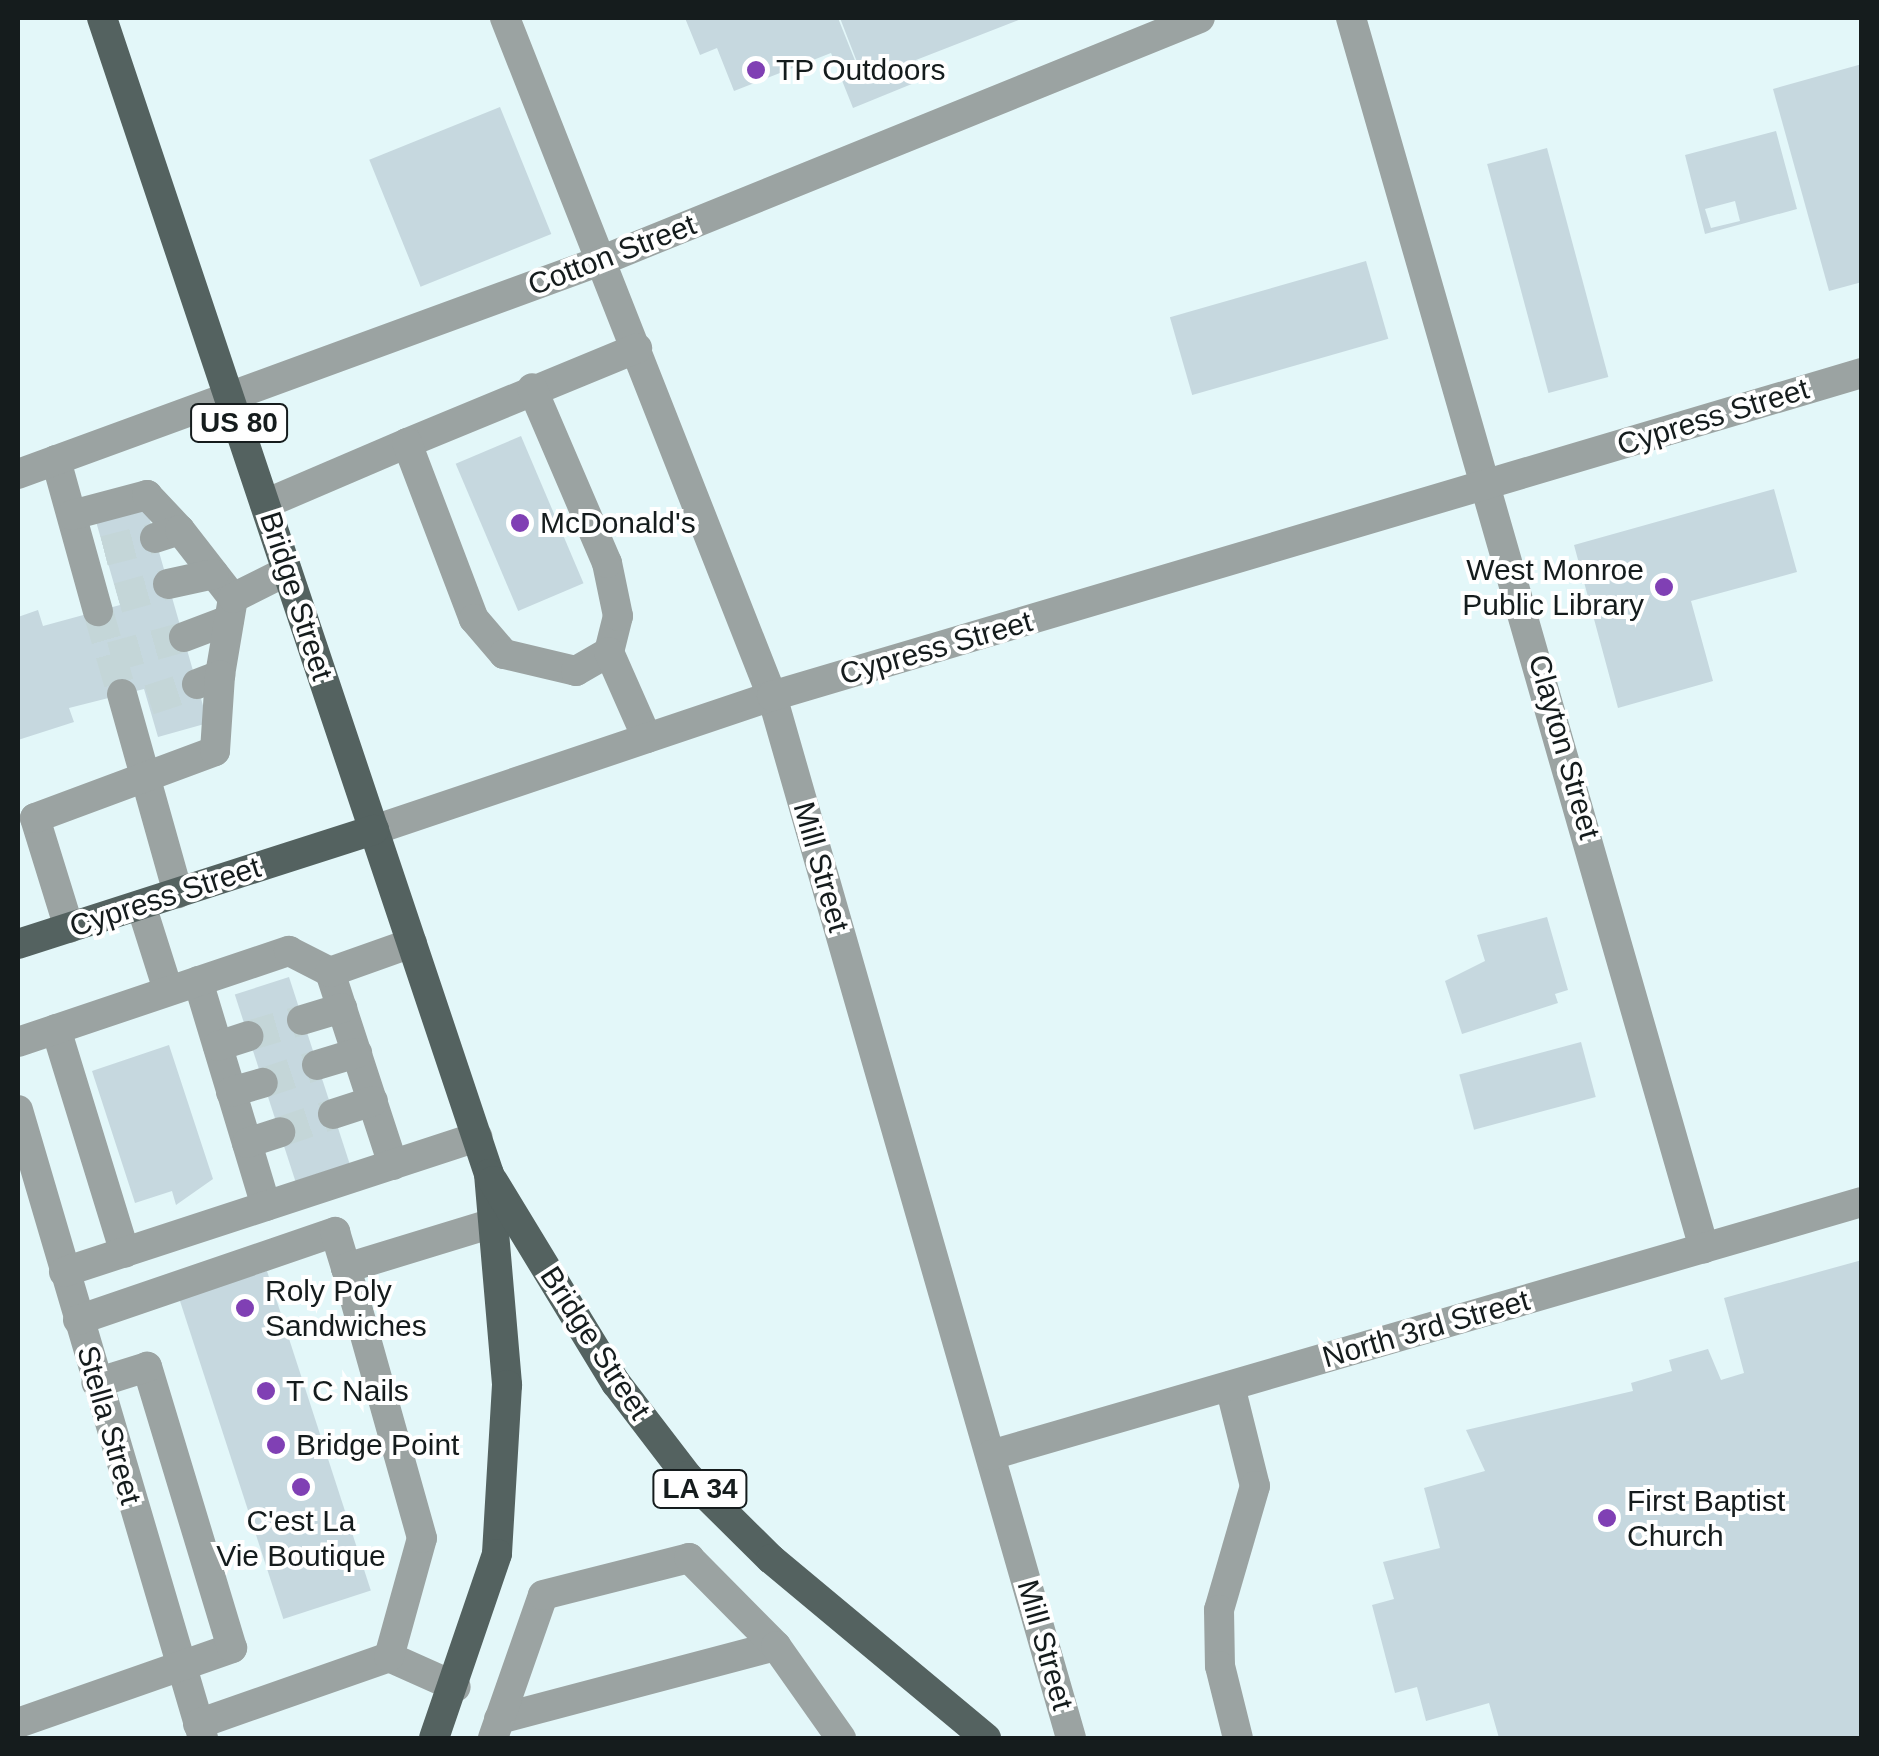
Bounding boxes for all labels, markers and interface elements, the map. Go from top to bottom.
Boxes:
place label: TP Outdoors [776,52,946,88]
marker: TP Outdoors [745,59,767,81]
street label: Cotton Street [523,207,701,303]
street label: Cypress Street [1613,371,1813,463]
road number: US 80 [189,400,289,446]
place label: McDonald's [540,505,696,541]
street label: Bridge Street [252,507,340,685]
marker: McDonald's [509,512,531,534]
place label: West Monroe Public Library [1462,552,1644,622]
marker: West Monroe Public Library [1653,576,1675,598]
street label: Cypress Street [836,603,1036,693]
street label: Clayton Street [1520,651,1608,843]
street label: Mill Street [785,798,857,936]
street label: Cypress Street [65,849,265,945]
street label: Bridge Street [532,1260,658,1426]
place label: Roly Poly Sandwiches [265,1273,427,1344]
street label: North 3rd Street [1318,1282,1534,1376]
marker: Roly Poly Sandwiches [234,1297,256,1319]
street label: Stella Street [69,1341,149,1509]
place label: T C Nails [286,1373,409,1409]
marker: T C Nails [255,1380,277,1402]
place label: Bridge Point [296,1427,459,1463]
marker: Bridge Point [265,1434,287,1456]
road number: LA 34 [650,1466,750,1512]
marker: C'est La Vie Boutique [290,1476,312,1498]
place label: First Baptist Church [1627,1483,1785,1554]
place label: C'est La Vie Boutique [216,1503,386,1574]
marker: First Baptist Church [1596,1507,1618,1529]
street label: Mill Street [1009,1576,1081,1714]

